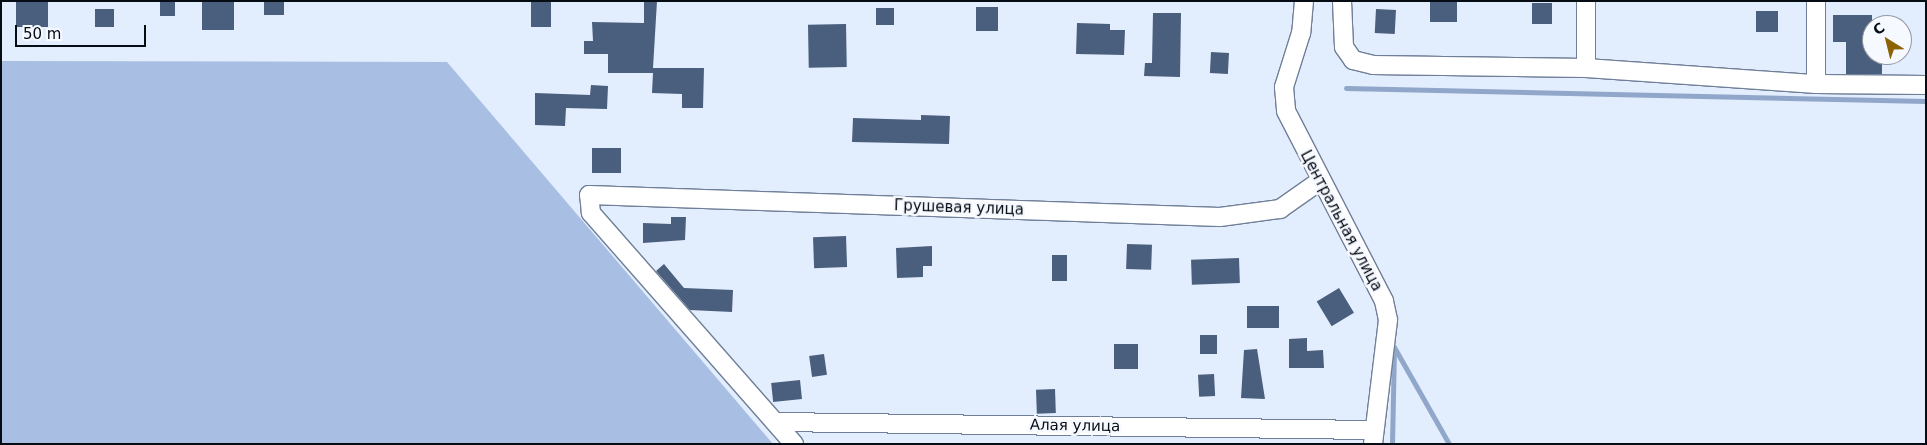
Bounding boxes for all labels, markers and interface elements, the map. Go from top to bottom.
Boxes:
scale bar [18,15,149,47]
north arrow [1862,15,1912,65]
text: С [1870,19,1888,38]
text: 50 m [23,25,61,43]
street label: Центральная улица [1296,147,1386,295]
street label: Грушевая улица [894,197,1024,219]
street label: Алая улица [1030,416,1120,436]

